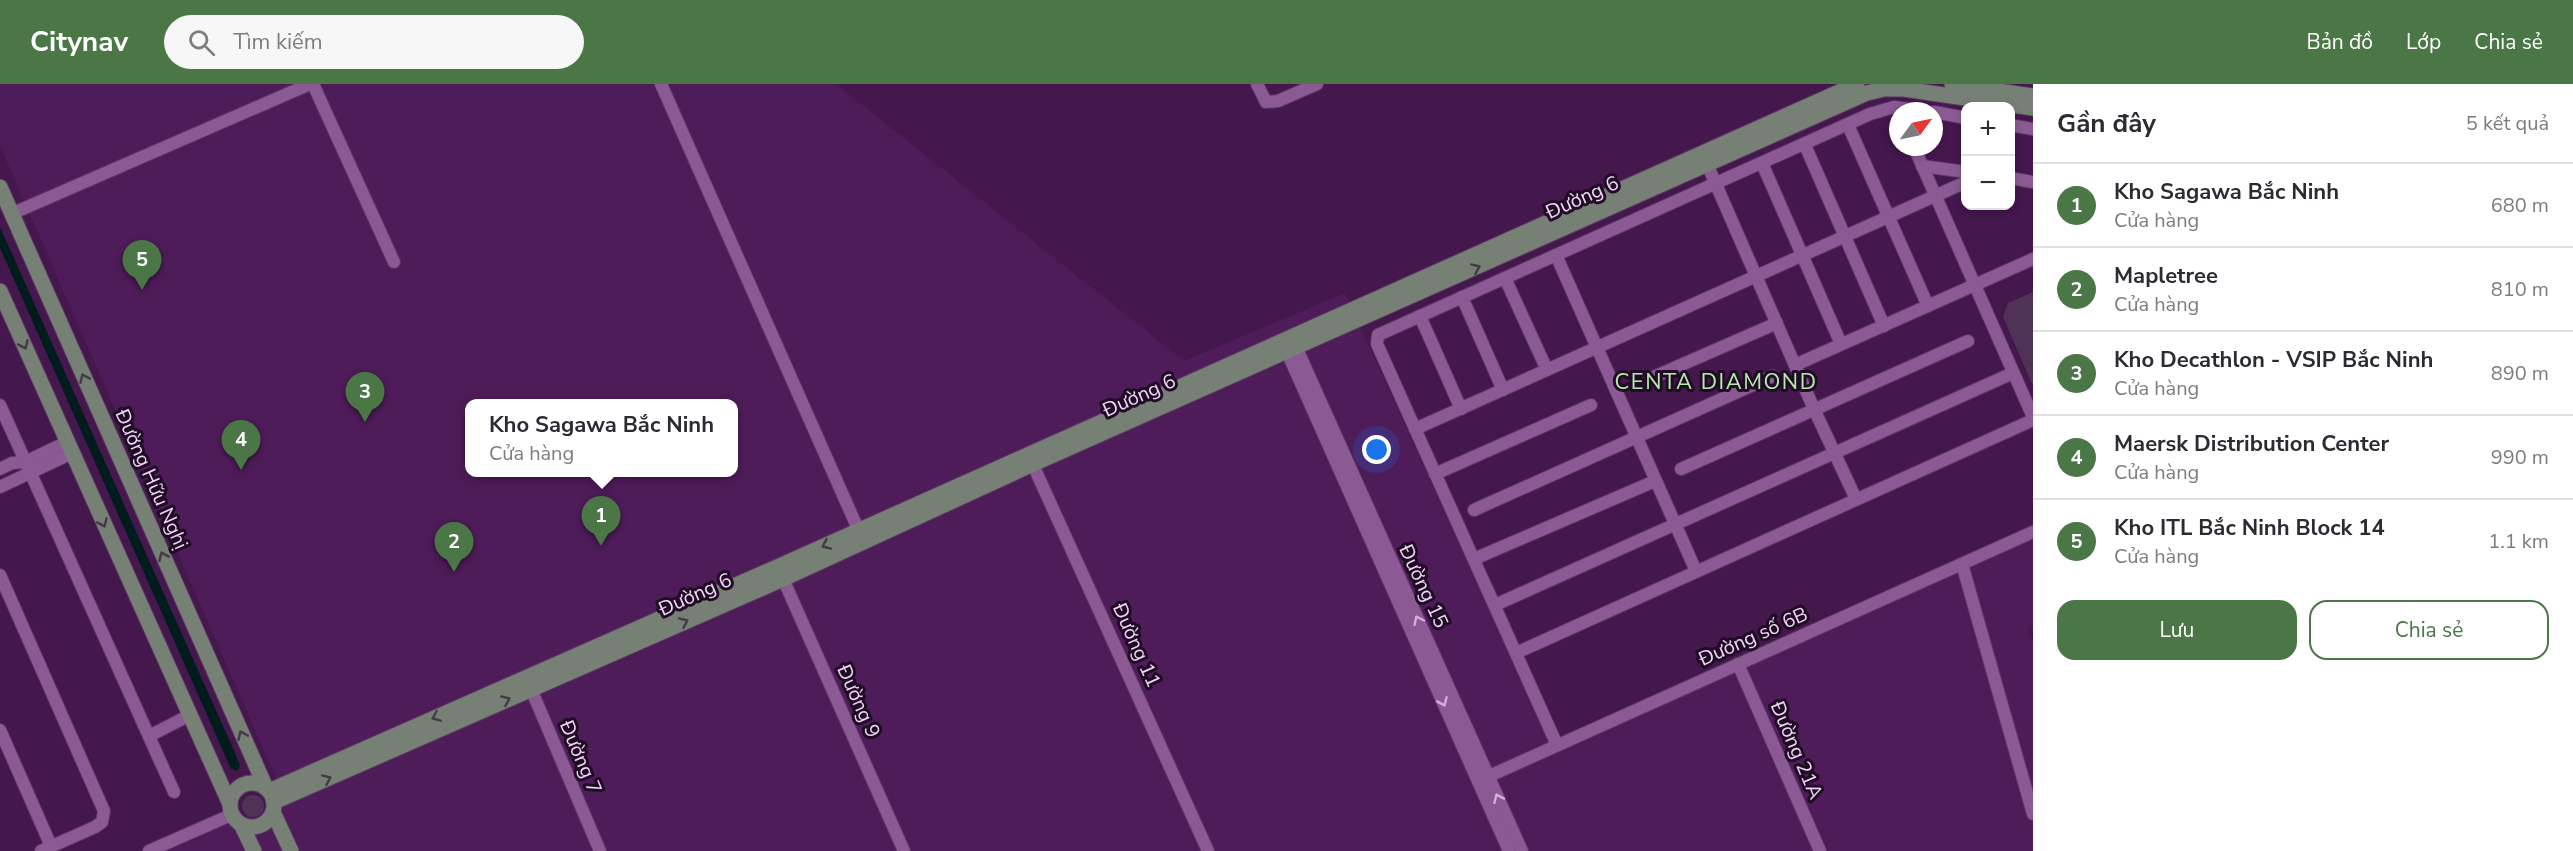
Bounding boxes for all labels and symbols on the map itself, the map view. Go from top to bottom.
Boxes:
north arrow [1889,102,1943,156]
street label: Đường 6 [1540,169,1623,226]
pin: 5 [122,240,162,290]
one-way arrow [1469,263,1480,275]
one-way arrow [16,338,28,349]
street label: Đường 6 [1097,367,1180,424]
district label: CENTA DIAMOND [1615,367,1817,397]
pin: 3 [346,372,385,422]
one-way arrow [79,373,91,384]
street label: Đường Hữu Nghị [108,404,195,554]
pin: 4 [222,420,260,470]
your location [1362,435,1391,464]
pin: 1 [582,496,620,546]
one-way arrow [96,516,108,527]
pin: 2 [434,522,474,572]
one-way arrow [821,538,832,550]
street label: Đường 15 [1392,539,1455,632]
one-way arrow [158,552,170,563]
street label: Đường 6 [653,566,736,623]
street label: Đường 11 [1106,598,1167,692]
street label: Đường số 6B [1693,600,1812,673]
one-way arrow [1414,615,1426,626]
one-way arrow [678,617,689,629]
street label: Đường 9 [830,659,887,742]
one-way arrow [499,696,510,708]
one-way arrow [1436,696,1448,707]
street label: Đường 21A [1763,696,1829,804]
one-way arrow [432,710,443,722]
street label: Đường 7 [553,715,608,798]
one-way arrow [237,730,249,741]
one-way arrow [321,774,332,786]
one-way arrow [1493,793,1505,804]

